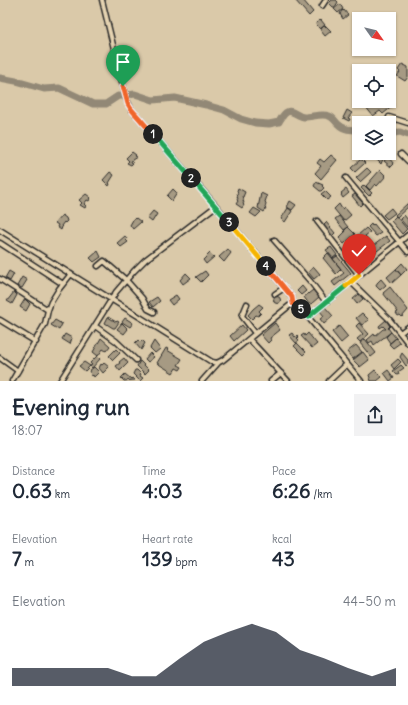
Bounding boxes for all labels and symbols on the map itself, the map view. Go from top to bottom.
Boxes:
north arrow [352,12,396,56]
pin [106,45,140,86]
pin: 1 [143,124,163,144]
pin: 2 [181,168,201,188]
pin: 3 [219,212,239,232]
pin [342,234,376,275]
pin: 4 [256,256,276,276]
pin: 5 [291,299,311,319]

